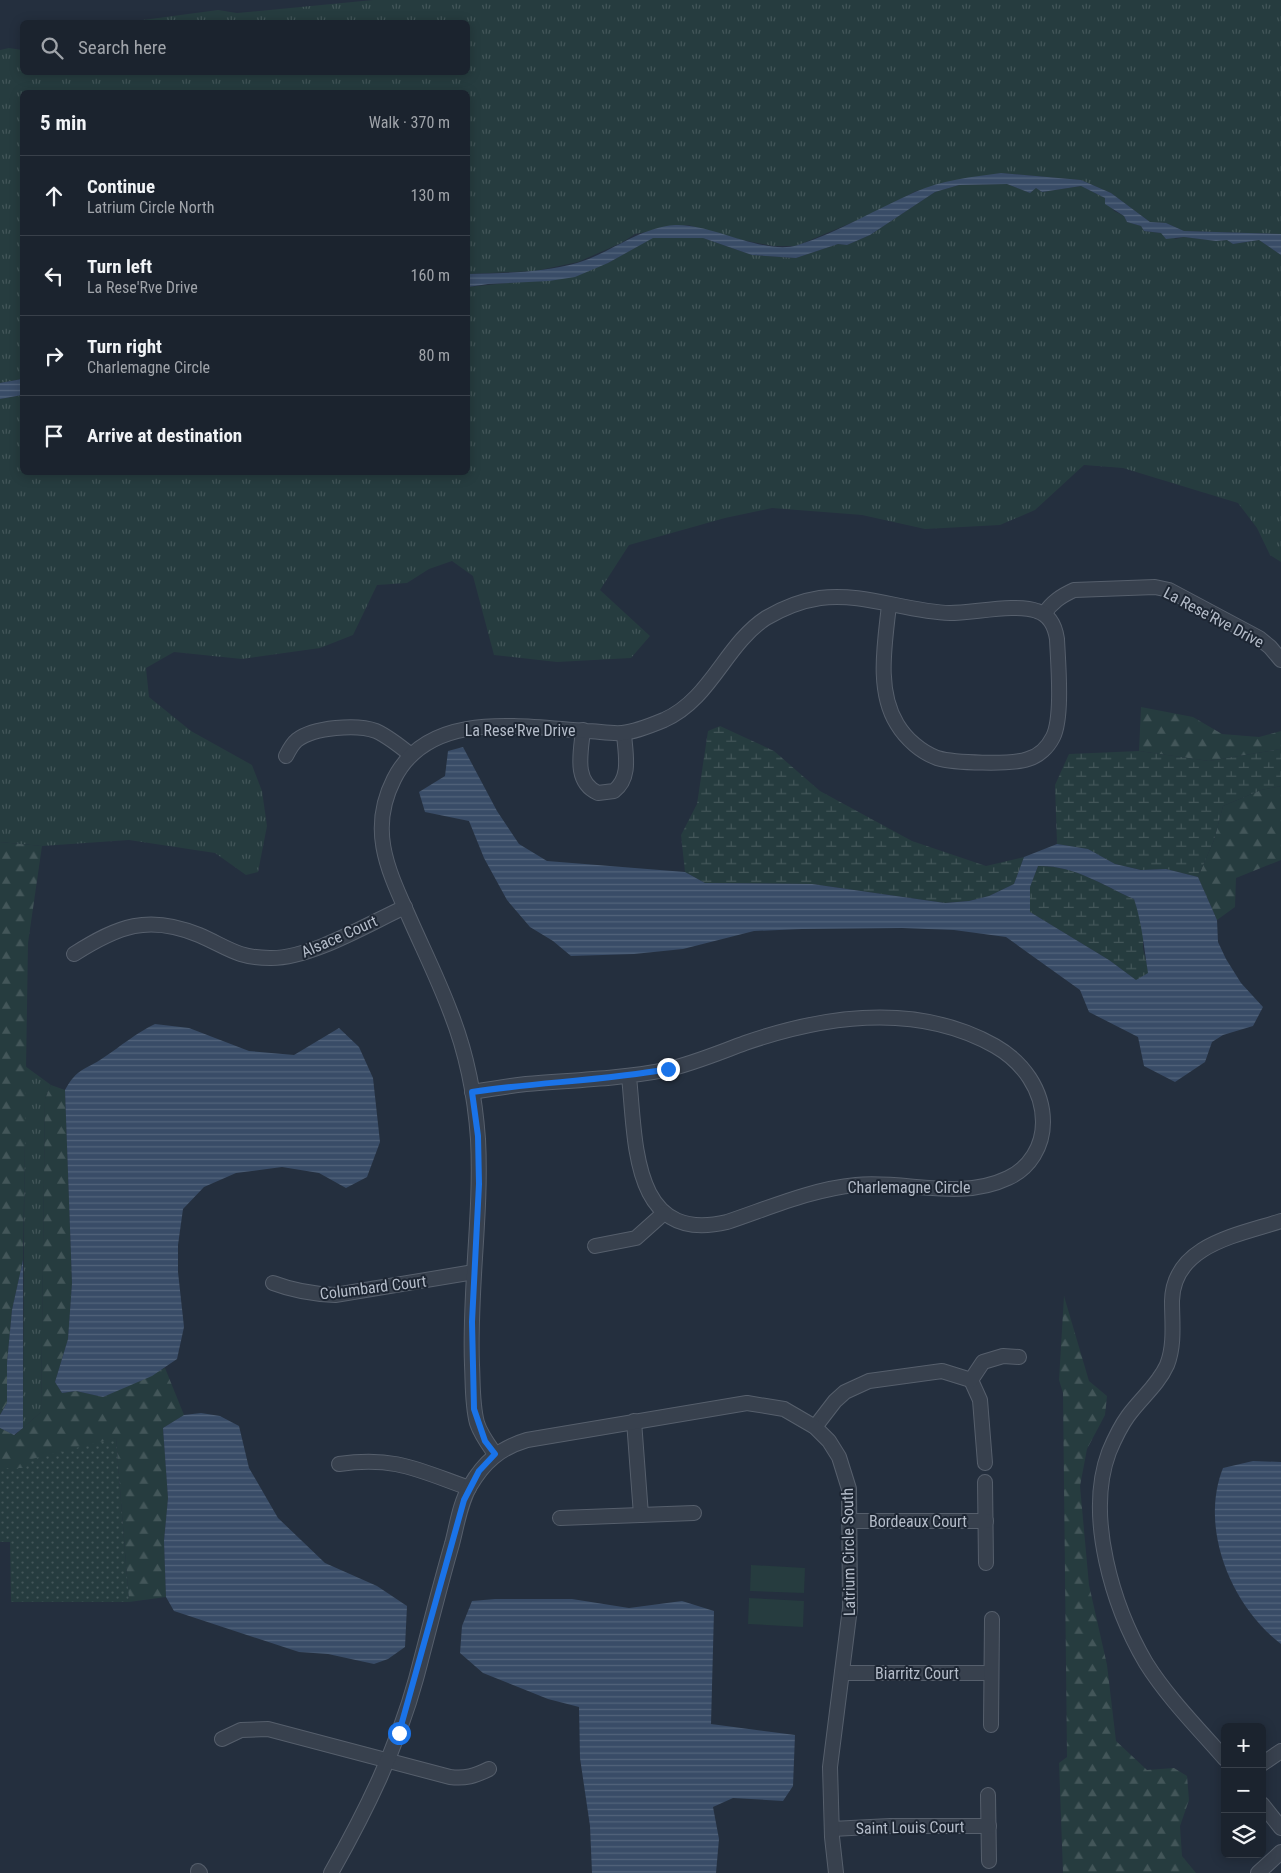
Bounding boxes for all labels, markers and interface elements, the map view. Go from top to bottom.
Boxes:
search box [20,20,470,75]
icon: search [38,34,66,62]
text: Search here [78,36,166,59]
text: 5 min [40,111,87,135]
text: Walk · 370 m [369,113,450,132]
text: Continue [87,175,155,198]
icon: ahead [40,182,68,210]
text: 130 m [411,186,450,205]
text: Latrium Circle North [87,198,214,217]
text: Turn left [87,255,152,278]
icon: left [40,262,68,290]
text: 160 m [411,266,450,285]
text: La Rese'Rve Drive [87,278,198,297]
text: Turn right [87,335,162,358]
icon: right [40,342,68,370]
text: 80 m [418,346,450,365]
text: Charlemagne Circle [87,358,210,377]
icon: arrive [40,422,68,450]
text: Arrive at destination [87,424,242,447]
street label: La Rese'Rve Drive [1160,583,1267,652]
street label: La Rese'Rve Drive [465,721,575,740]
street label: Alsace Court [298,911,380,962]
route end [657,1058,680,1081]
street label: Charlemagne Circle [847,1178,971,1197]
street label: Columbard Court [319,1271,428,1303]
street label: Latrium Circle South [838,1488,859,1616]
street label: Bordeaux Court [869,1512,967,1531]
street label: Biarritz Court [875,1664,959,1683]
route start [388,1722,411,1745]
map controls [1221,1723,1266,1858]
button: + [1221,1723,1266,1768]
button: − [1221,1768,1266,1813]
button: layers [1221,1813,1266,1858]
street label: Saint Louis Court [856,1817,965,1838]

